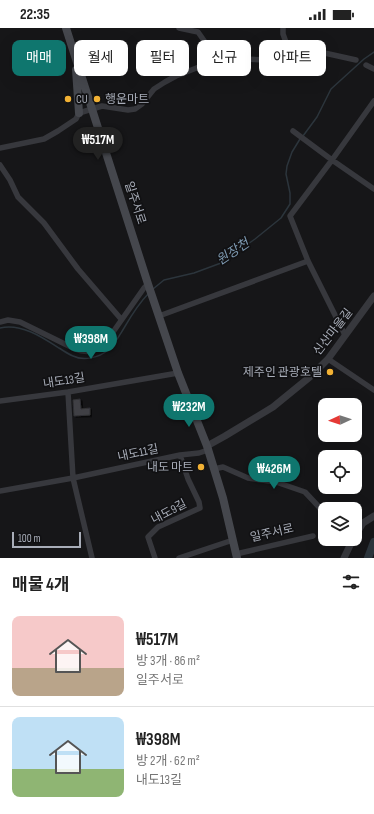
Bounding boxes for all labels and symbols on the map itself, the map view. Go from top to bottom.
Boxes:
place label: CU [76,92,88,107]
place label: 행운마트 [105,92,149,107]
marker: CU [63,94,73,104]
marker: 행운마트 [92,94,102,104]
pin: ₩517M [70,127,126,161]
street label: 일주서로 [121,180,149,226]
water label: 원장천 [214,235,253,269]
street label: 신산마을길 [310,306,356,358]
pin: ₩398M [63,326,119,360]
place label: 제주인 관광호텔 [243,365,322,380]
marker: 제주인 관광호텔 [325,367,335,377]
street label: 내도13길 [42,370,86,392]
pin: ₩232M [161,394,217,428]
north arrow [318,398,362,442]
street label: 내도11길 [116,441,160,465]
pin: ₩426M [246,456,302,490]
place label: 내도 마트 [147,460,193,475]
marker: 내도 마트 [196,462,206,472]
street label: 내도9길 [149,496,189,528]
street label: 일주서로 [249,521,295,545]
scale bar [12,530,81,549]

